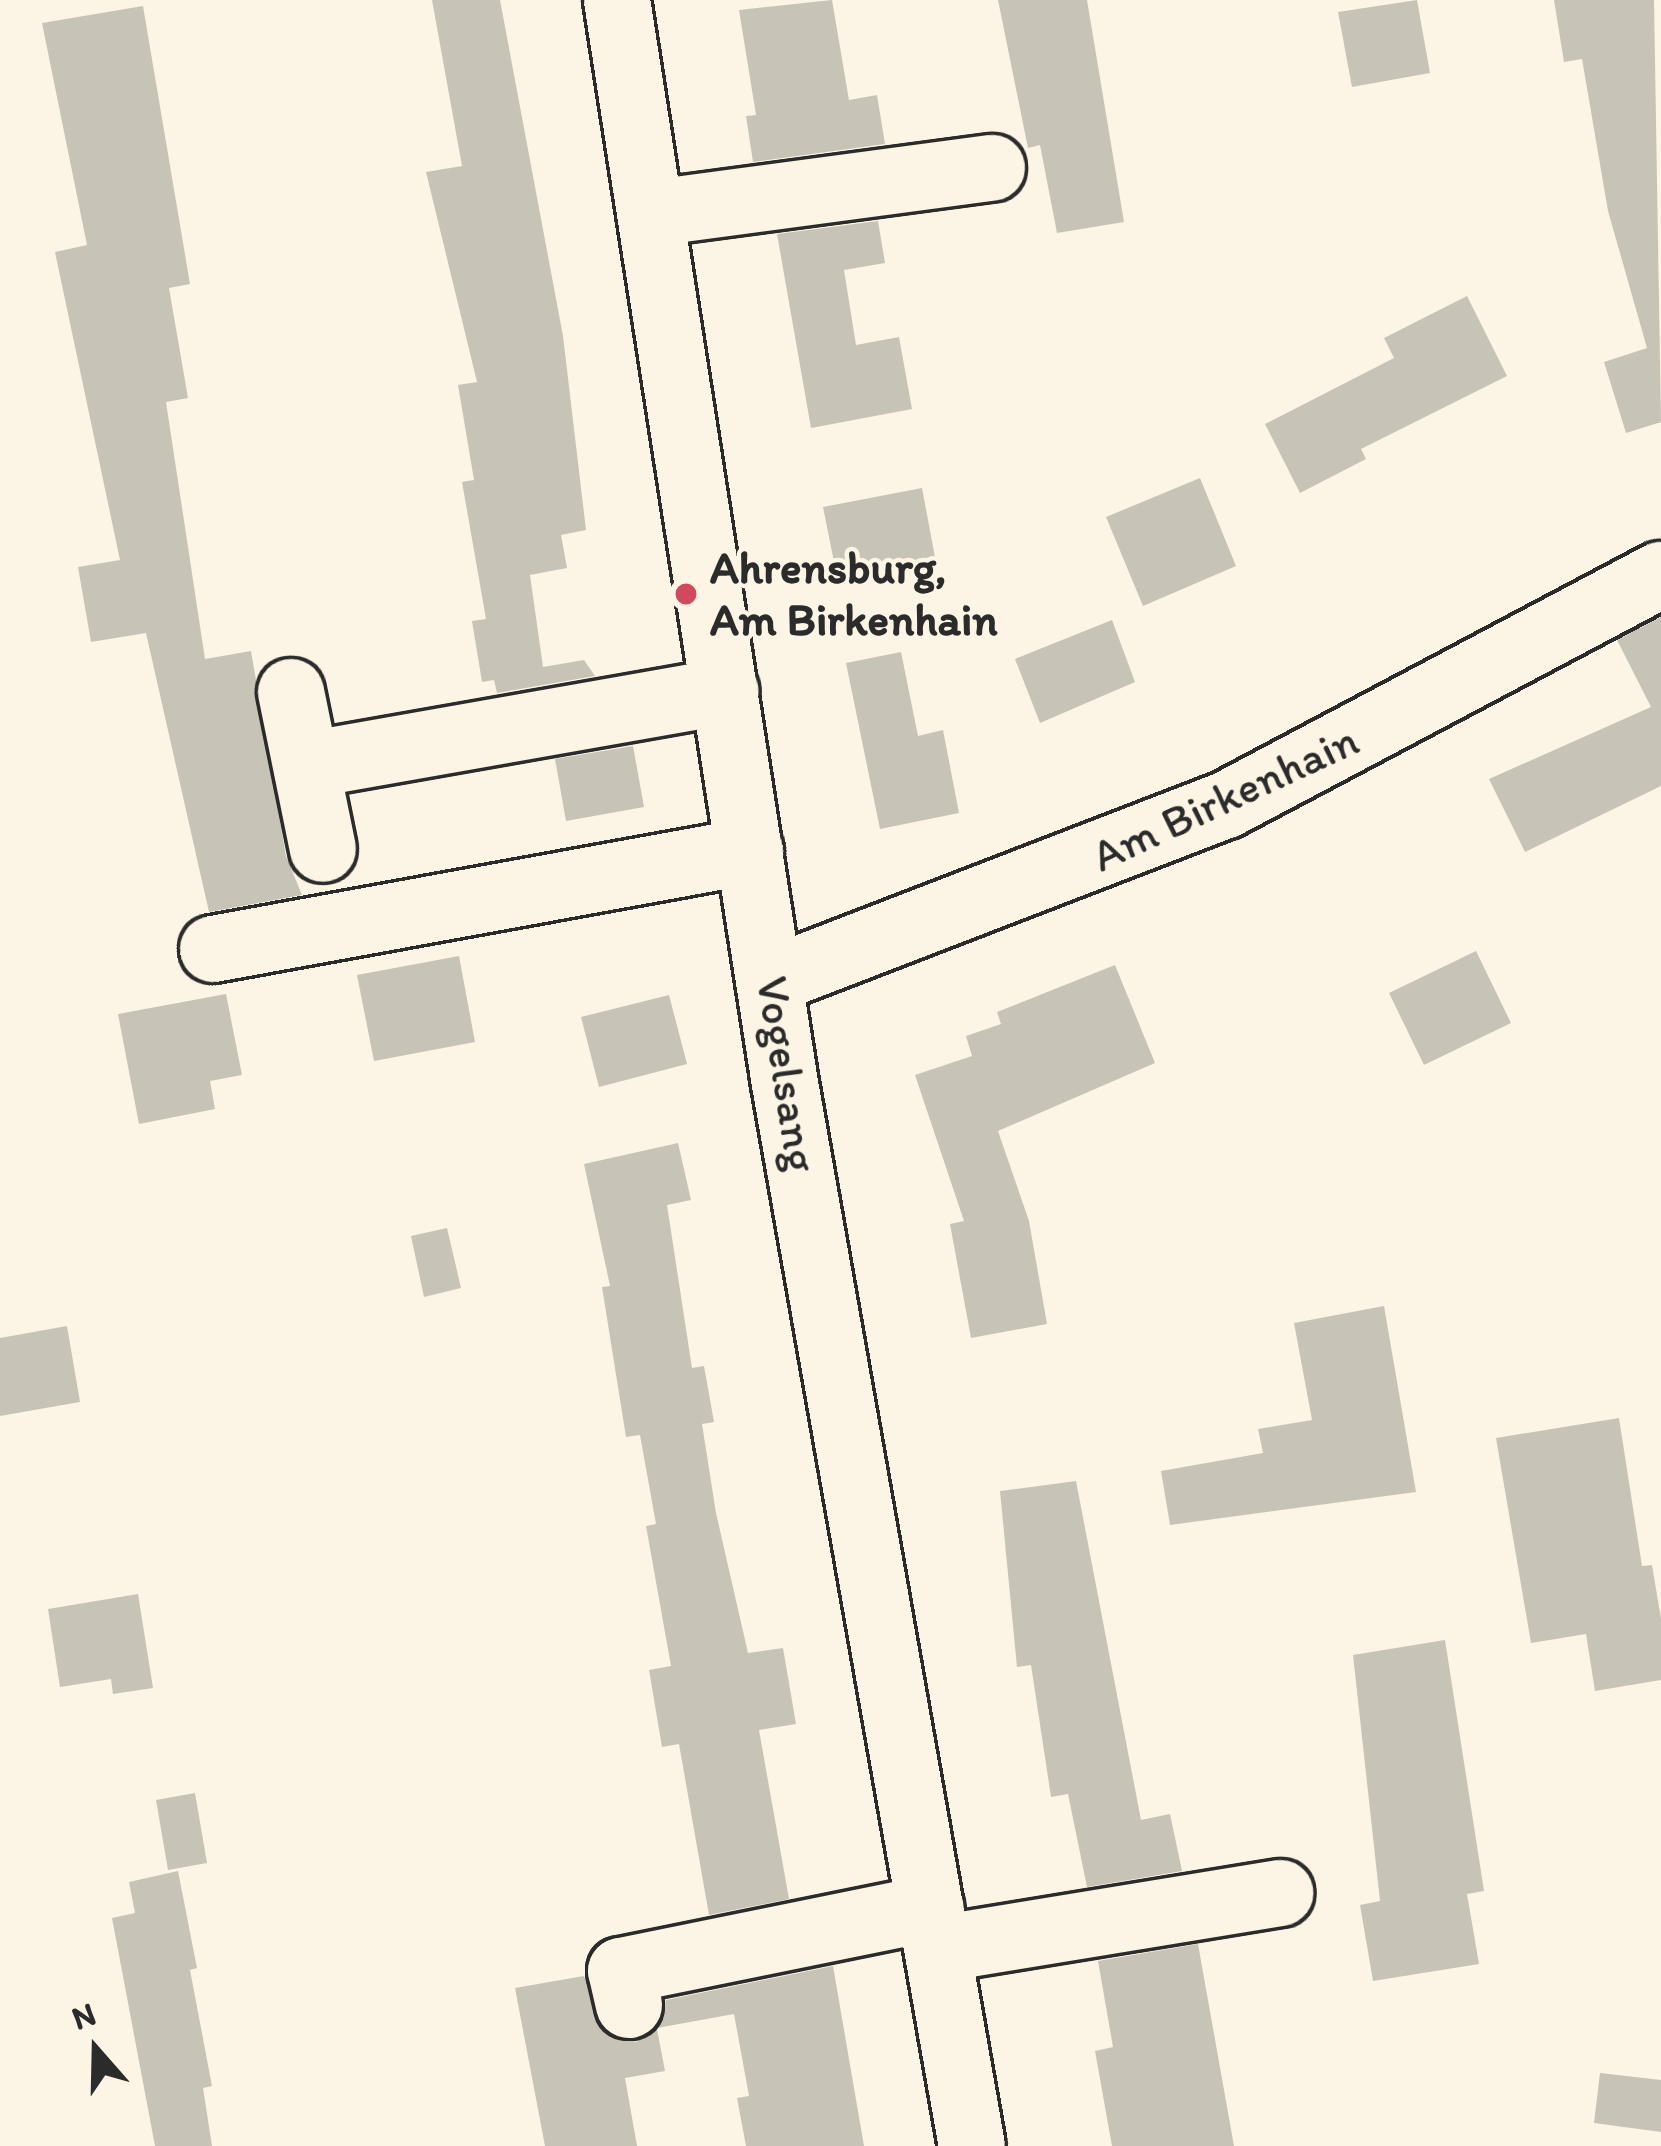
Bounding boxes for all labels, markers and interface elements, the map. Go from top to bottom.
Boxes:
place label: Ahrensburg, Am Birkenhain [710,541,998,647]
marker: Ahrensburg, Am Birkenhain [673,581,699,607]
street label: Am Birkenhain [1083,713,1367,883]
street label: Vogelsang [745,973,829,1175]
north arrow [36,1990,156,2110]
text: N [66,1994,101,2038]

